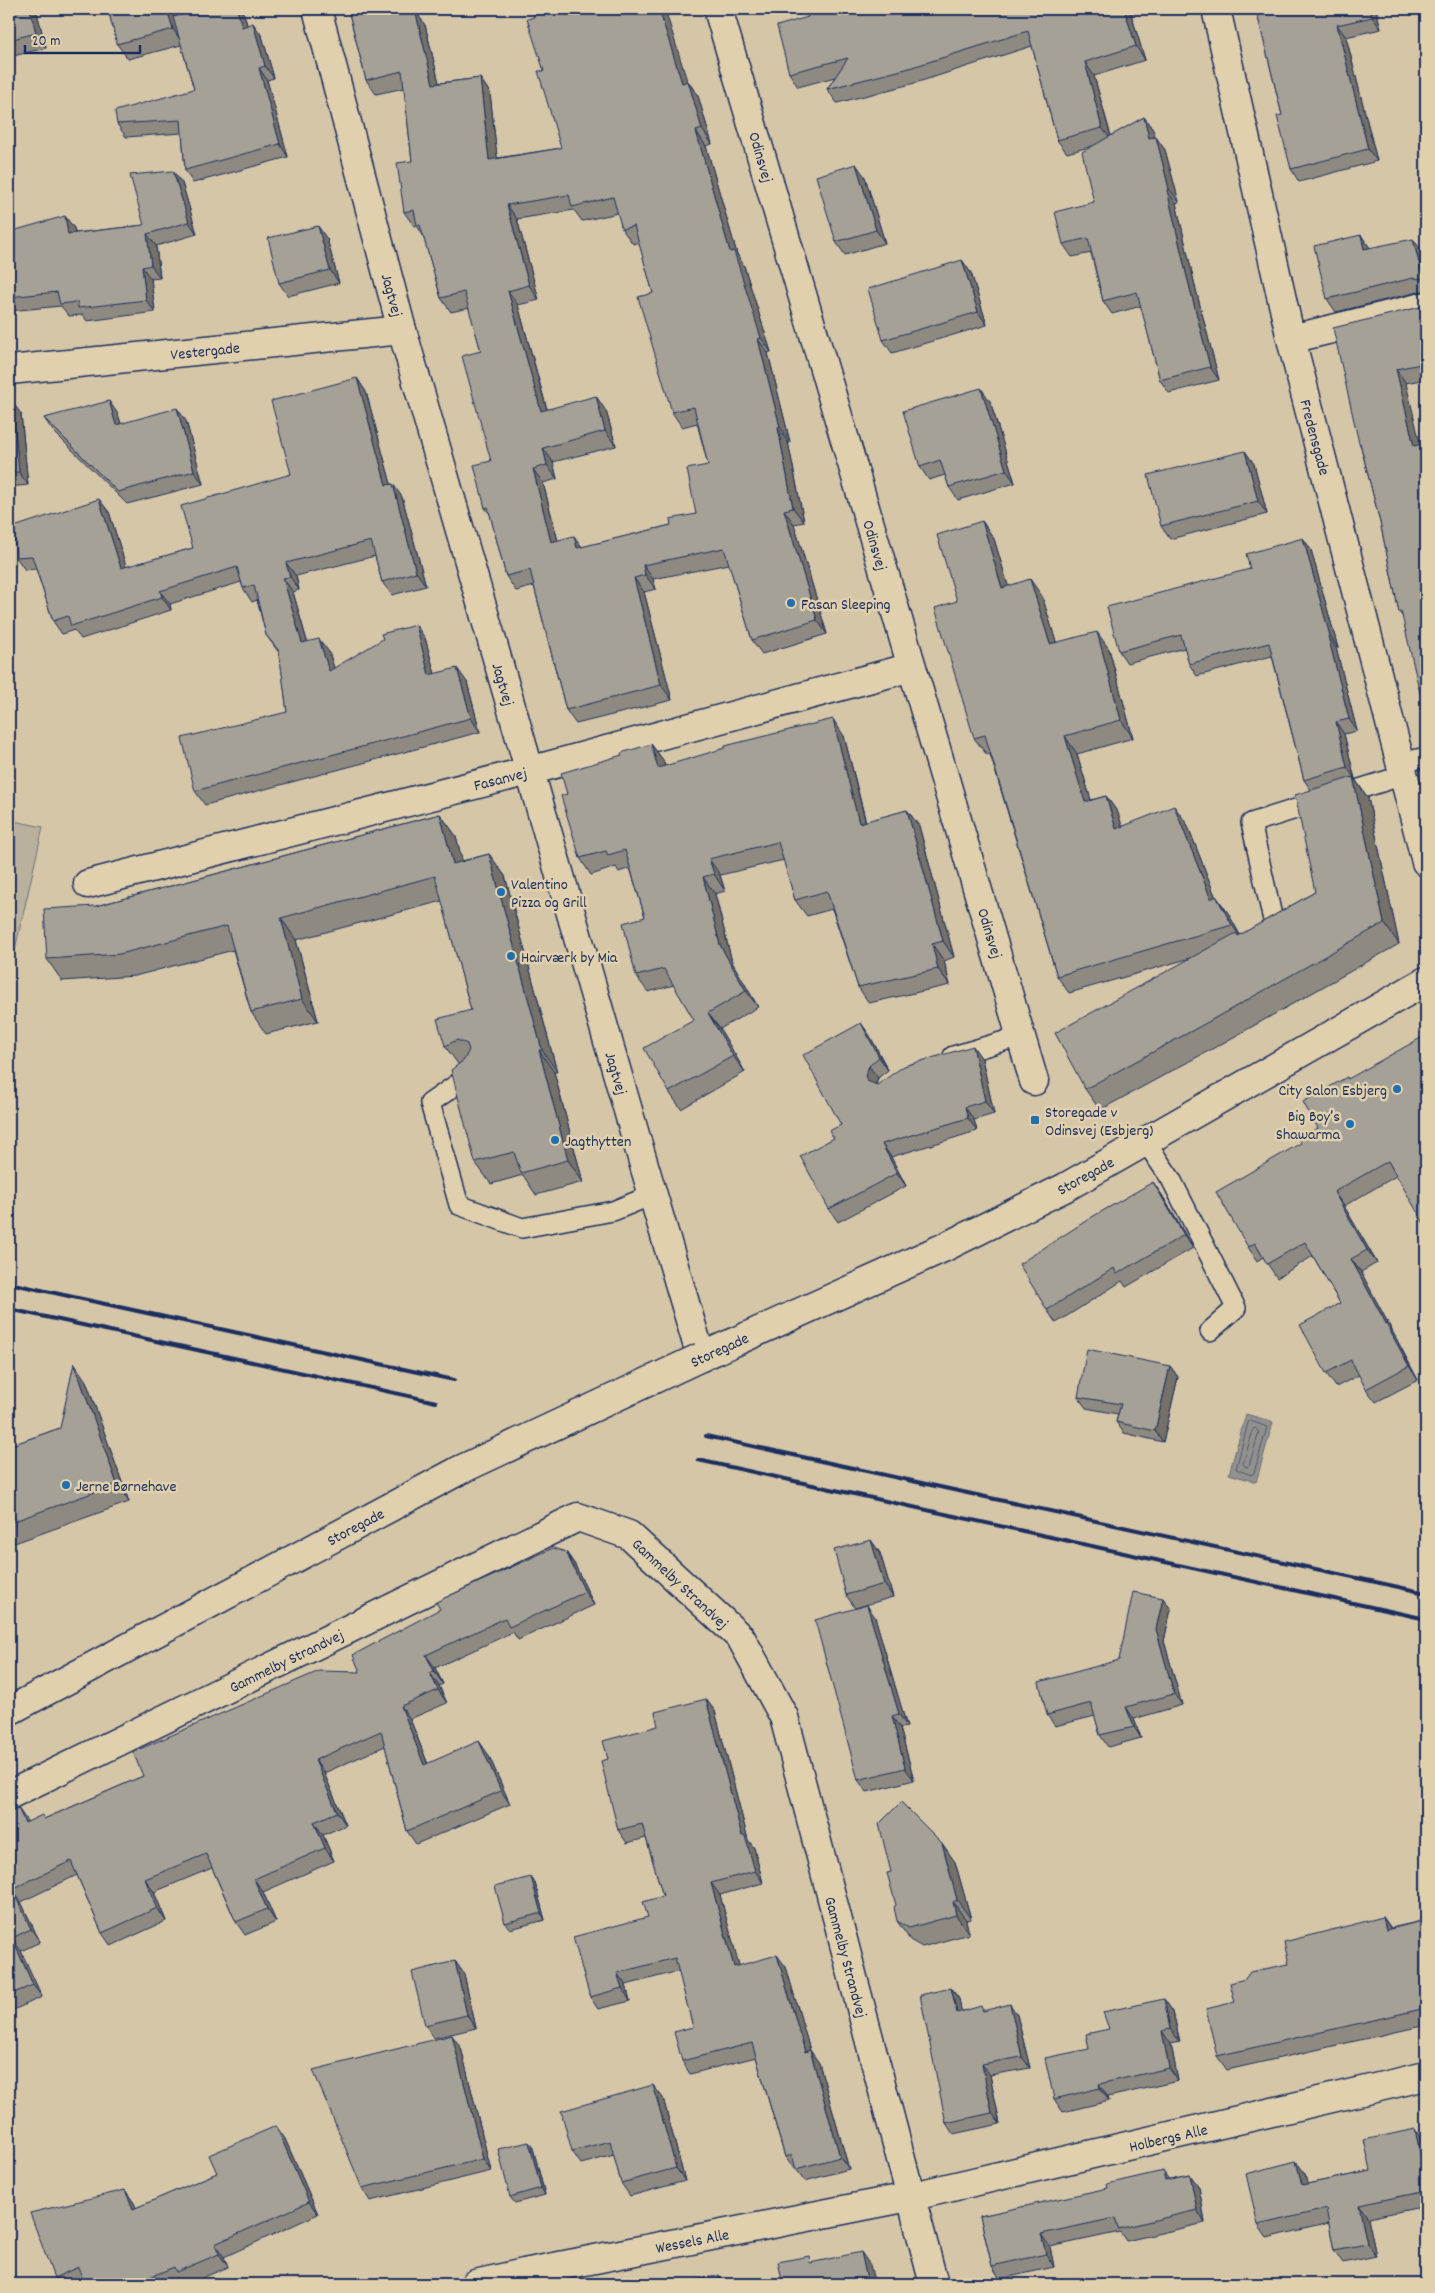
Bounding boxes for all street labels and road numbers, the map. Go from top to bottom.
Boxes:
street label: Odinsvej [741,130,778,186]
street label: Jagtvej [374,271,407,320]
street label: Vestergade [170,337,241,368]
street label: Fredensgade [1292,397,1335,478]
street label: Odinsvej [855,518,892,574]
street label: Jagtvej [484,660,519,709]
street label: Fasanvej [472,763,530,798]
street label: Odinsvej [970,906,1007,962]
street label: Jagtvej [597,1049,632,1098]
street label: Storegade [1053,1152,1119,1202]
street label: Storegade [687,1328,753,1375]
street label: Storegade [323,1503,389,1553]
street label: Gammelby Strandvej [626,1534,733,1636]
street label: Gammelby Strandvej [226,1625,348,1700]
street label: Gammelby Strandvej [817,1894,872,2021]
street label: Holbergs Alle [1127,2119,1210,2160]
street label: Wessels Alle [654,2224,731,2261]

